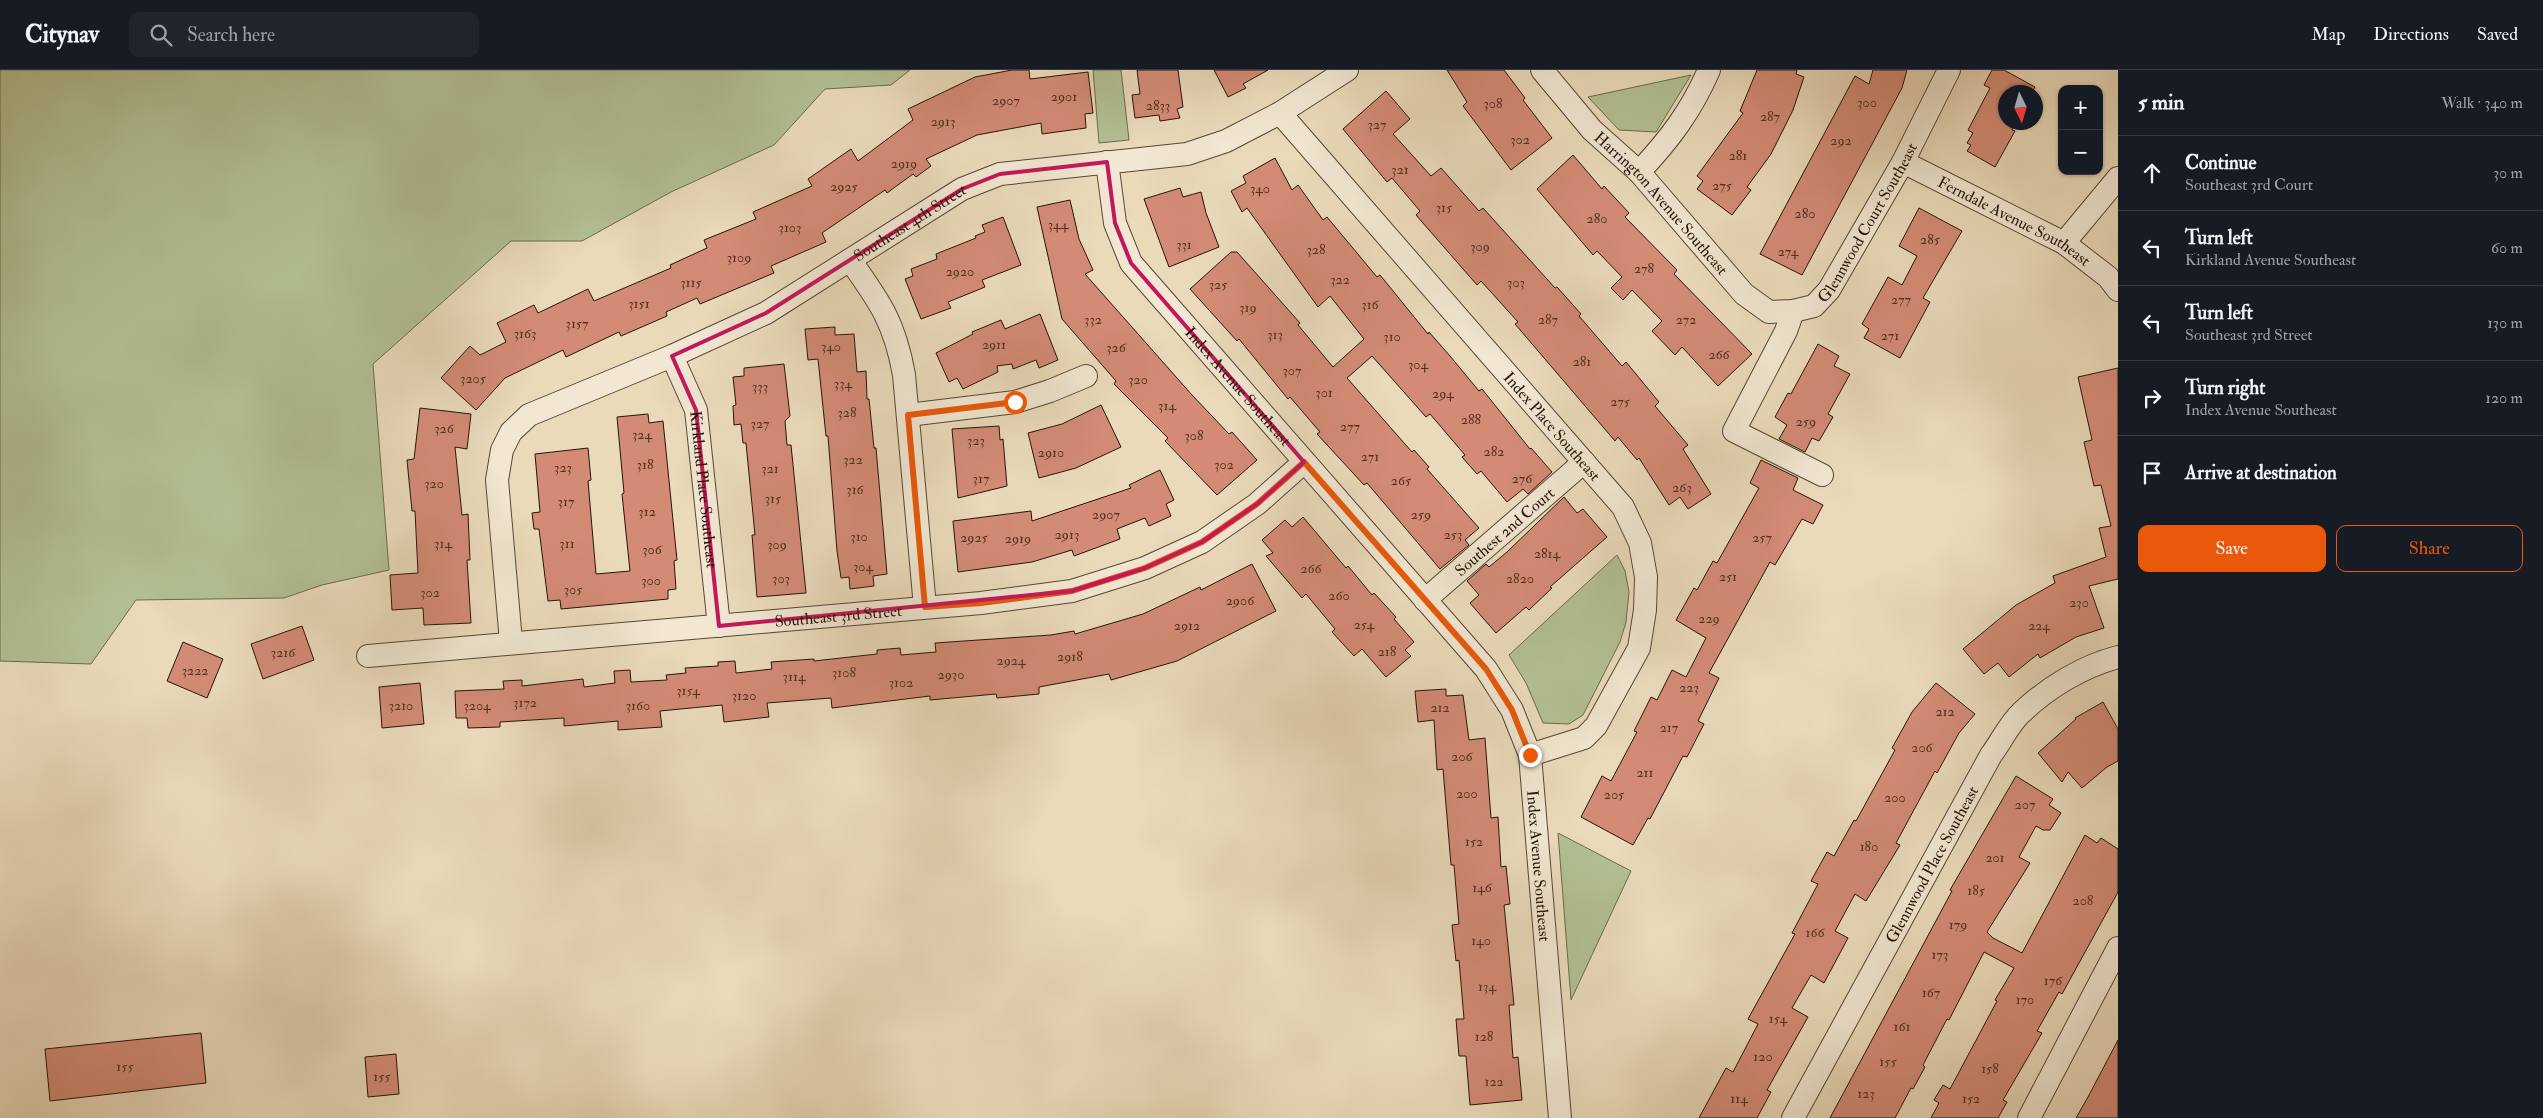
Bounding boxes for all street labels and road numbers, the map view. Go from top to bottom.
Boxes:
street label: Harrington Avenue Southeast [1590,128,1732,279]
street label: Glennwood Court Southeast [1813,140,1922,307]
street label: Ferndale Avenue Southeast [1934,172,2094,271]
street label: Southeast 4th Street [850,180,969,266]
street label: Index Avenue Southeast [1180,323,1295,450]
street label: Index Place Southeast [1499,368,1605,486]
street label: Kirkland Place Southeast [685,410,722,569]
street label: Southest 2nd Court [1451,483,1559,581]
street label: Southeast 3rd Street [774,601,903,632]
street label: Glennwood Place Southeast [1881,783,1983,947]
street label: Index Avenue Southeast [1522,789,1554,942]

